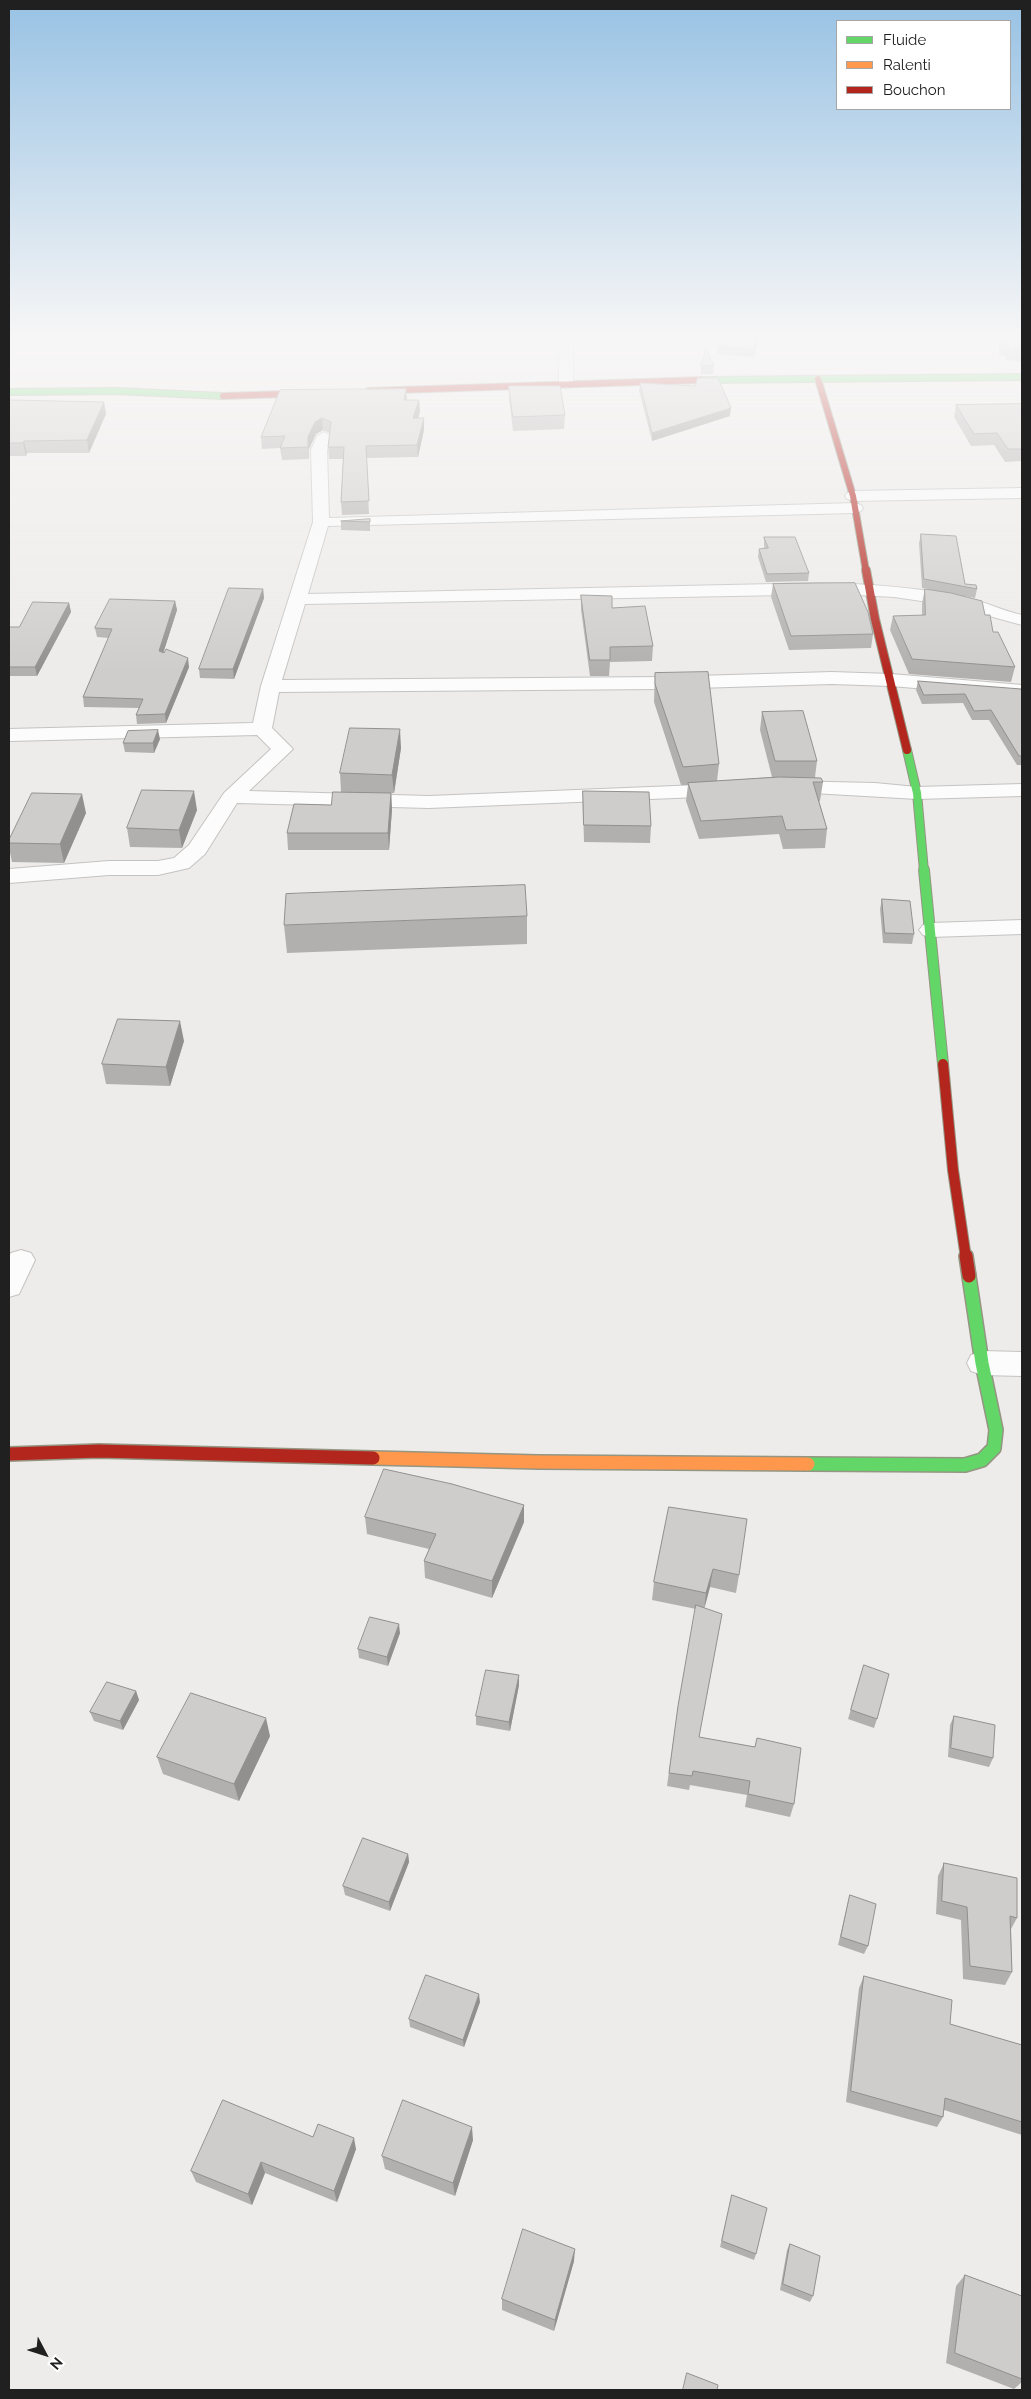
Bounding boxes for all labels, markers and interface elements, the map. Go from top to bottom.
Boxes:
legend [836,20,1011,110]
text: Fluide [883,31,926,49]
text: Ralenti [883,56,931,74]
text: Bouchon [883,81,945,99]
north arrow [20,2329,70,2379]
text: N [47,2354,66,2373]

